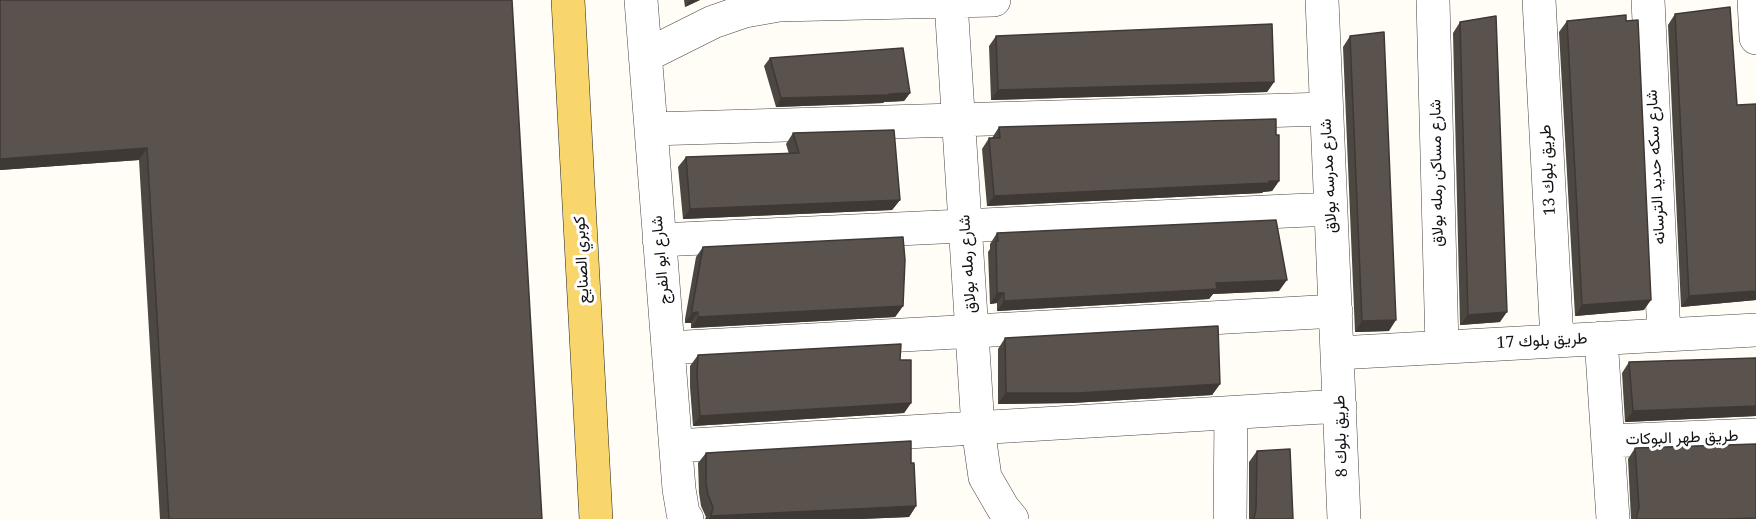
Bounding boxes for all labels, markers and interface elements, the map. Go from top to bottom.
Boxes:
street label: شارع سكه حديد الترسانه [1642,89,1670,245]
street label: شارع مساكن رمله بولاق [1426,99,1448,247]
street label: شارع مدرسه بولاق [1316,118,1342,234]
street label: طريق بلوك 13 [1536,124,1560,216]
street label: شارع رمله بولاق [955,214,981,314]
street label: شارع ابو الفرج [648,215,674,305]
street label: كوبري الصنايع [570,216,594,304]
street label: طريق بلوك 17 [1496,329,1588,353]
street label: طريق بلوك 8 [1330,395,1352,477]
street label: طريق طهر البوكات [1625,426,1739,450]

